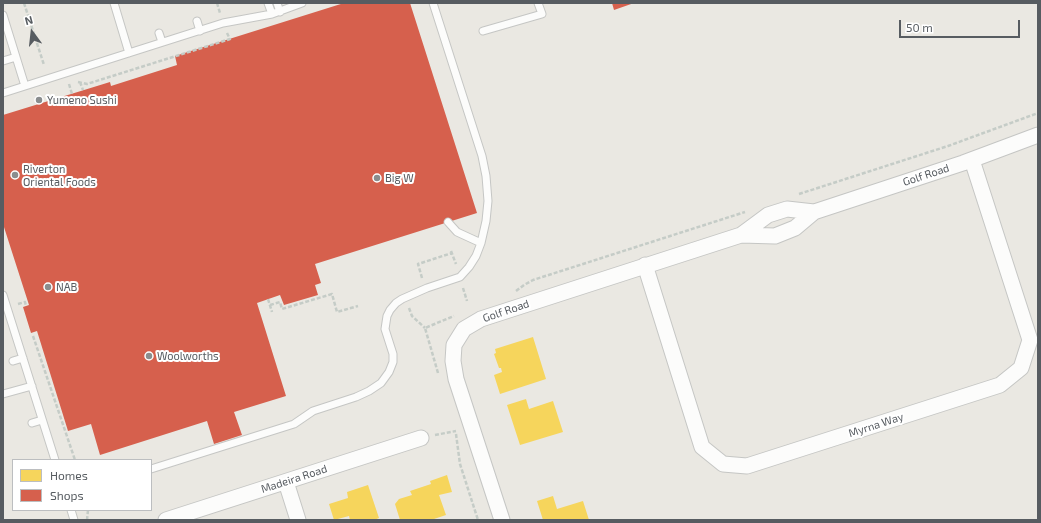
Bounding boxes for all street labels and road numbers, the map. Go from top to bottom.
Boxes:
street label: Golf Road [901,161,951,189]
street label: Golf Road [481,297,531,325]
street label: Myrna Way [847,410,905,440]
street label: Madeira Road [259,462,329,496]

